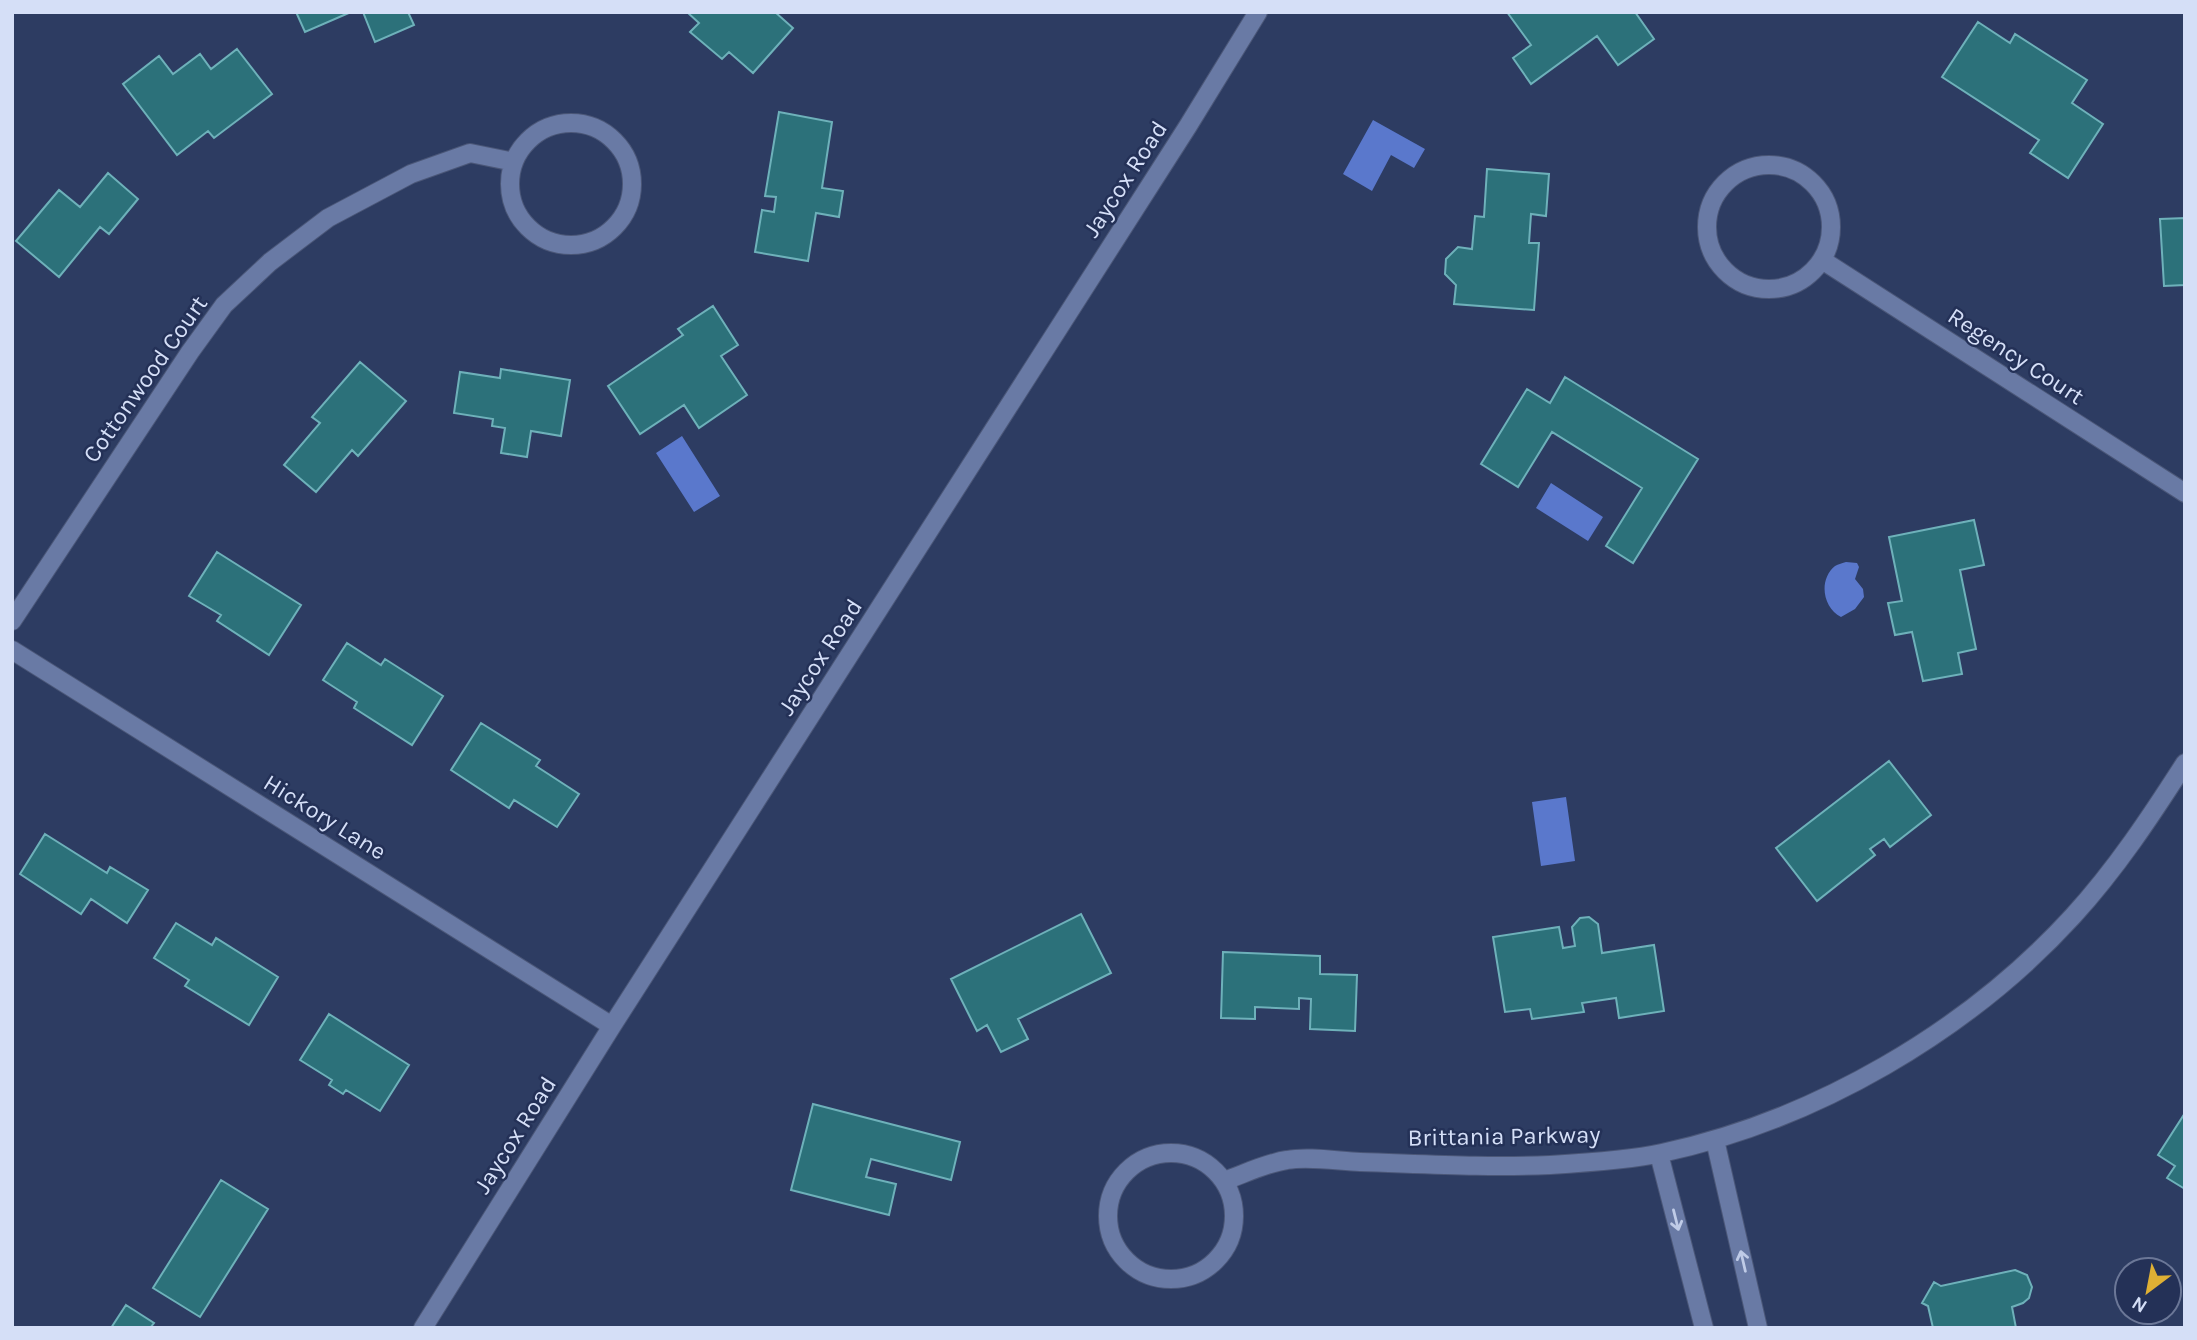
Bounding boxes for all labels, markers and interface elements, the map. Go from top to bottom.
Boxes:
street label: Jaycox Road [1077,116,1173,242]
street label: Cottonwood Court [77,290,213,468]
street label: Regency Court [1943,302,2089,410]
street label: Jaycox Road [772,594,868,720]
street label: Hickory Lane [259,768,391,866]
street label: Jaycox Road [468,1071,562,1199]
street label: Brittania Parkway [1407,1120,1601,1152]
one-way arrow [1670,1208,1683,1231]
one-way arrow [1735,1250,1749,1273]
north arrow [2113,1256,2183,1326]
text: N [2128,1292,2151,1318]

